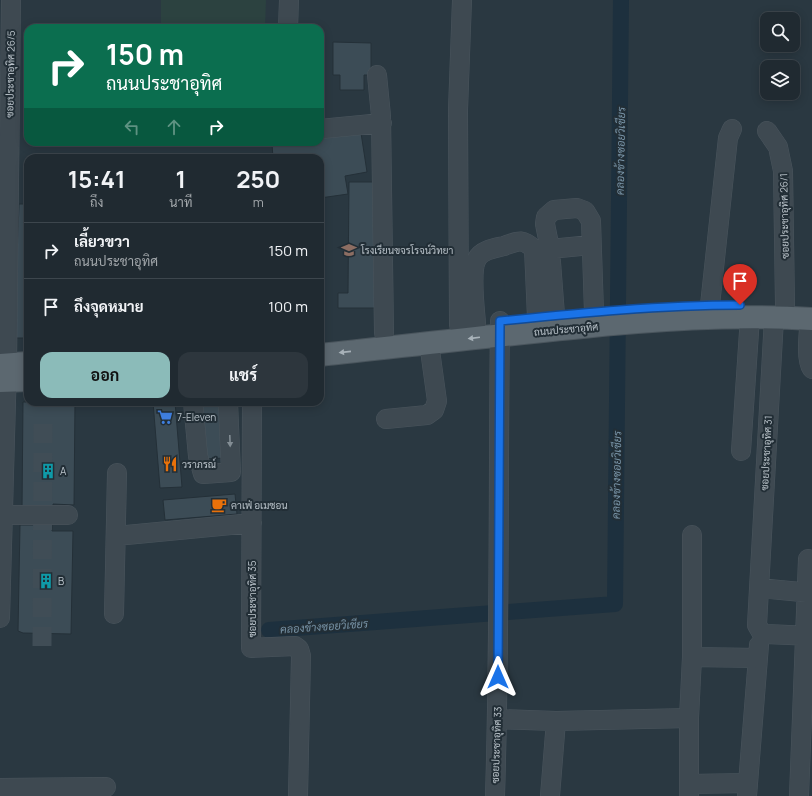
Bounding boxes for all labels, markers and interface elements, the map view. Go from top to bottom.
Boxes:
map controls [760,12,800,100]
button: search [760,12,800,52]
street label: ซอยประชาอุทิศ 26/5 [2,30,19,118]
text: 150 m [106,35,184,73]
icon: right [40,40,92,92]
button: layers [760,60,800,100]
text: ถนนประชาอุทิศ [106,71,222,95]
water label: คลองข้างซอยวิเชียร [612,106,628,195]
icon: left [121,116,143,138]
icon: ahead [163,116,185,138]
icon: right [205,116,227,138]
text: 15:41 [68,162,126,195]
text: 1 [176,162,186,195]
text: 250 [236,162,280,195]
street label: ซอยประชาอุทิศ 26/1 [776,173,793,259]
text: ถึง [90,193,103,211]
text: นาที [169,193,192,211]
text: m [253,193,264,211]
text: เลี้ยวขวา [74,231,130,252]
icon: right [40,240,62,262]
text: 150 m [269,240,308,261]
school or university icon: โรงเรียนขจรโรจน์วิทยา [340,241,358,259]
place label: โรงเรียนขจรโรจน์วิทยา [360,243,454,257]
text: ถนนประชาอุทิศ [74,252,158,270]
pin [723,264,757,305]
icon: arrive [729,270,751,292]
icon: arrive [40,296,62,318]
text: ถึงจุดหมาย [74,296,144,317]
text: 100 m [268,296,308,317]
street label: ถนนประชาอุทิศ [533,319,599,340]
one-way arrow [468,335,480,341]
one-way arrow [339,349,351,355]
button: ออก [40,352,170,398]
button: แชร์ [178,352,308,398]
supermarket icon: 7-Eleven [156,408,174,426]
place label: 7-Eleven [177,410,216,424]
street label: ซอยประชาอุทิศ 31 [757,415,776,491]
water label: คลองข้างซอยวิเชียร [608,430,624,519]
one-way arrow [227,435,233,448]
restaurant icon: วราภรณ์ [161,455,179,473]
place label: วราภรณ์ [182,457,216,471]
building icon: A [39,462,57,480]
place label: A [60,464,67,478]
cafe icon: คาเฟ่ อเมซอน [210,496,228,514]
place label: คาเฟ่ อเมซอน [231,498,288,512]
street label: ซอยประชาอุทิศ 35 [245,560,260,638]
building icon: B [37,572,55,590]
place label: B [58,574,64,588]
water label: คลองข้างซอยวิเชียร [279,615,369,637]
position arrow [477,656,519,698]
street label: ซอยประชาอุทิศ 33 [488,706,505,784]

